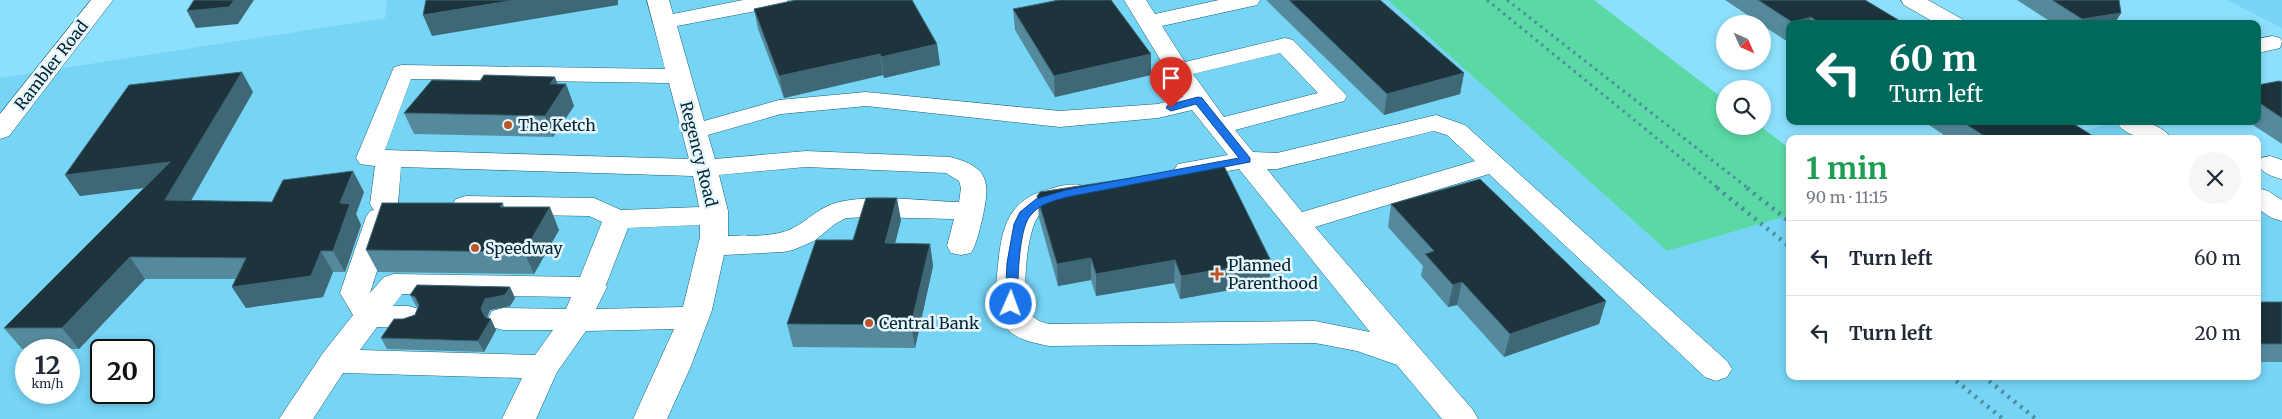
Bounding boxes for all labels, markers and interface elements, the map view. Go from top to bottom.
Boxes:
north arrow [1716,15,1771,70]
map controls [1716,15,1771,135]
street label: Rambler Road [10,16,92,114]
text: 60 m [1889,37,1977,81]
icon: left [1806,40,1871,105]
pin [1150,57,1192,108]
icon: arrive [1157,64,1185,92]
button: search [1716,80,1771,135]
text: Turn left [1889,80,1983,108]
street label: Regency Road [676,99,722,209]
place label: The Ketch [518,115,596,135]
marker: The Ketch [502,119,514,131]
text: 1 min [1806,149,1888,187]
button: close [2189,152,2241,204]
text: 90 m · 11:15 [1806,187,1888,207]
place label: Speedway [485,238,563,258]
marker: Speedway [469,242,481,254]
icon: left [1806,244,1834,272]
text: Turn left [1849,246,1933,270]
text: 60 m [2194,246,2241,270]
place label: Planned Parenthood [1228,255,1318,293]
marker: Planned Parenthood [1210,267,1224,281]
position arrow [984,277,1036,329]
place label: Central Bank [879,313,980,333]
marker: Central Bank [863,317,875,329]
icon: left [1806,319,1834,347]
text: Turn left [1849,321,1933,345]
text: 20 m [2194,321,2241,345]
speed limit sign: 20 [90,339,155,404]
text: 12 [34,349,61,381]
text: km/h [32,376,63,391]

